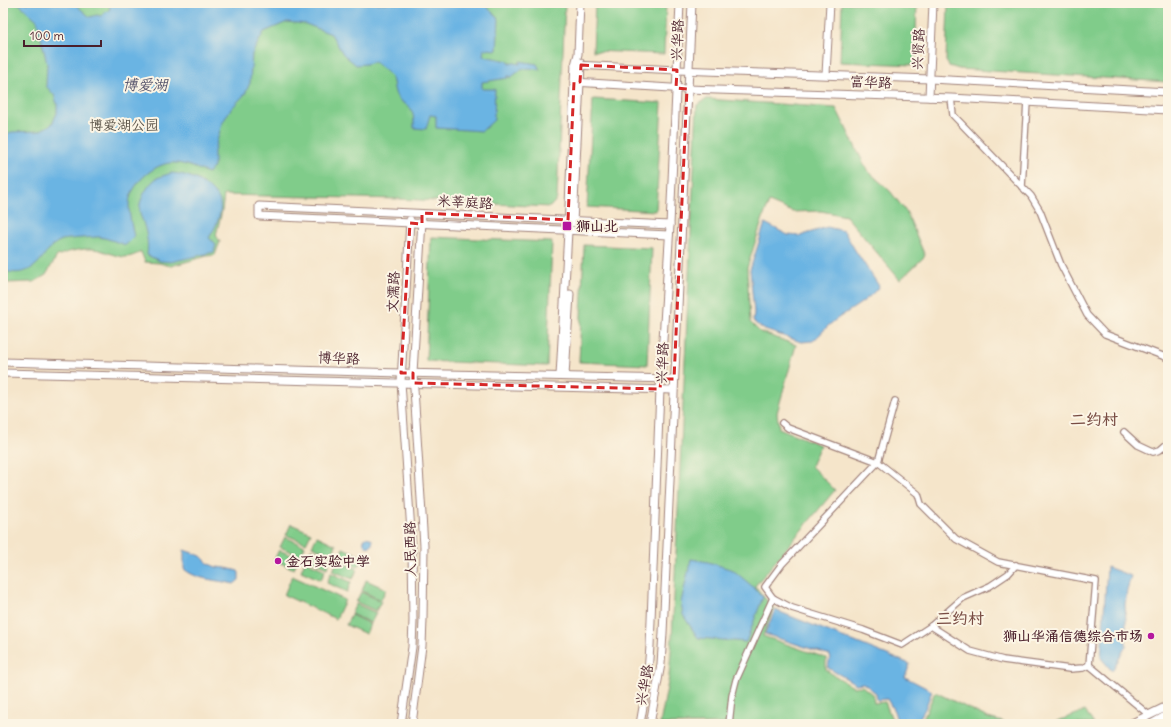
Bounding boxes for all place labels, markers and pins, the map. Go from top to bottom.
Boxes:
place label: 狮山北 [576,217,618,235]
marker: 狮山北 [561,220,573,232]
place label: 金石实验中学 [286,552,370,570]
marker: 金石实验中学 [273,556,283,566]
place label: 狮山华涌信德综合市场 [1003,627,1143,645]
marker: 狮山华涌信德综合市场 [1146,631,1156,641]

